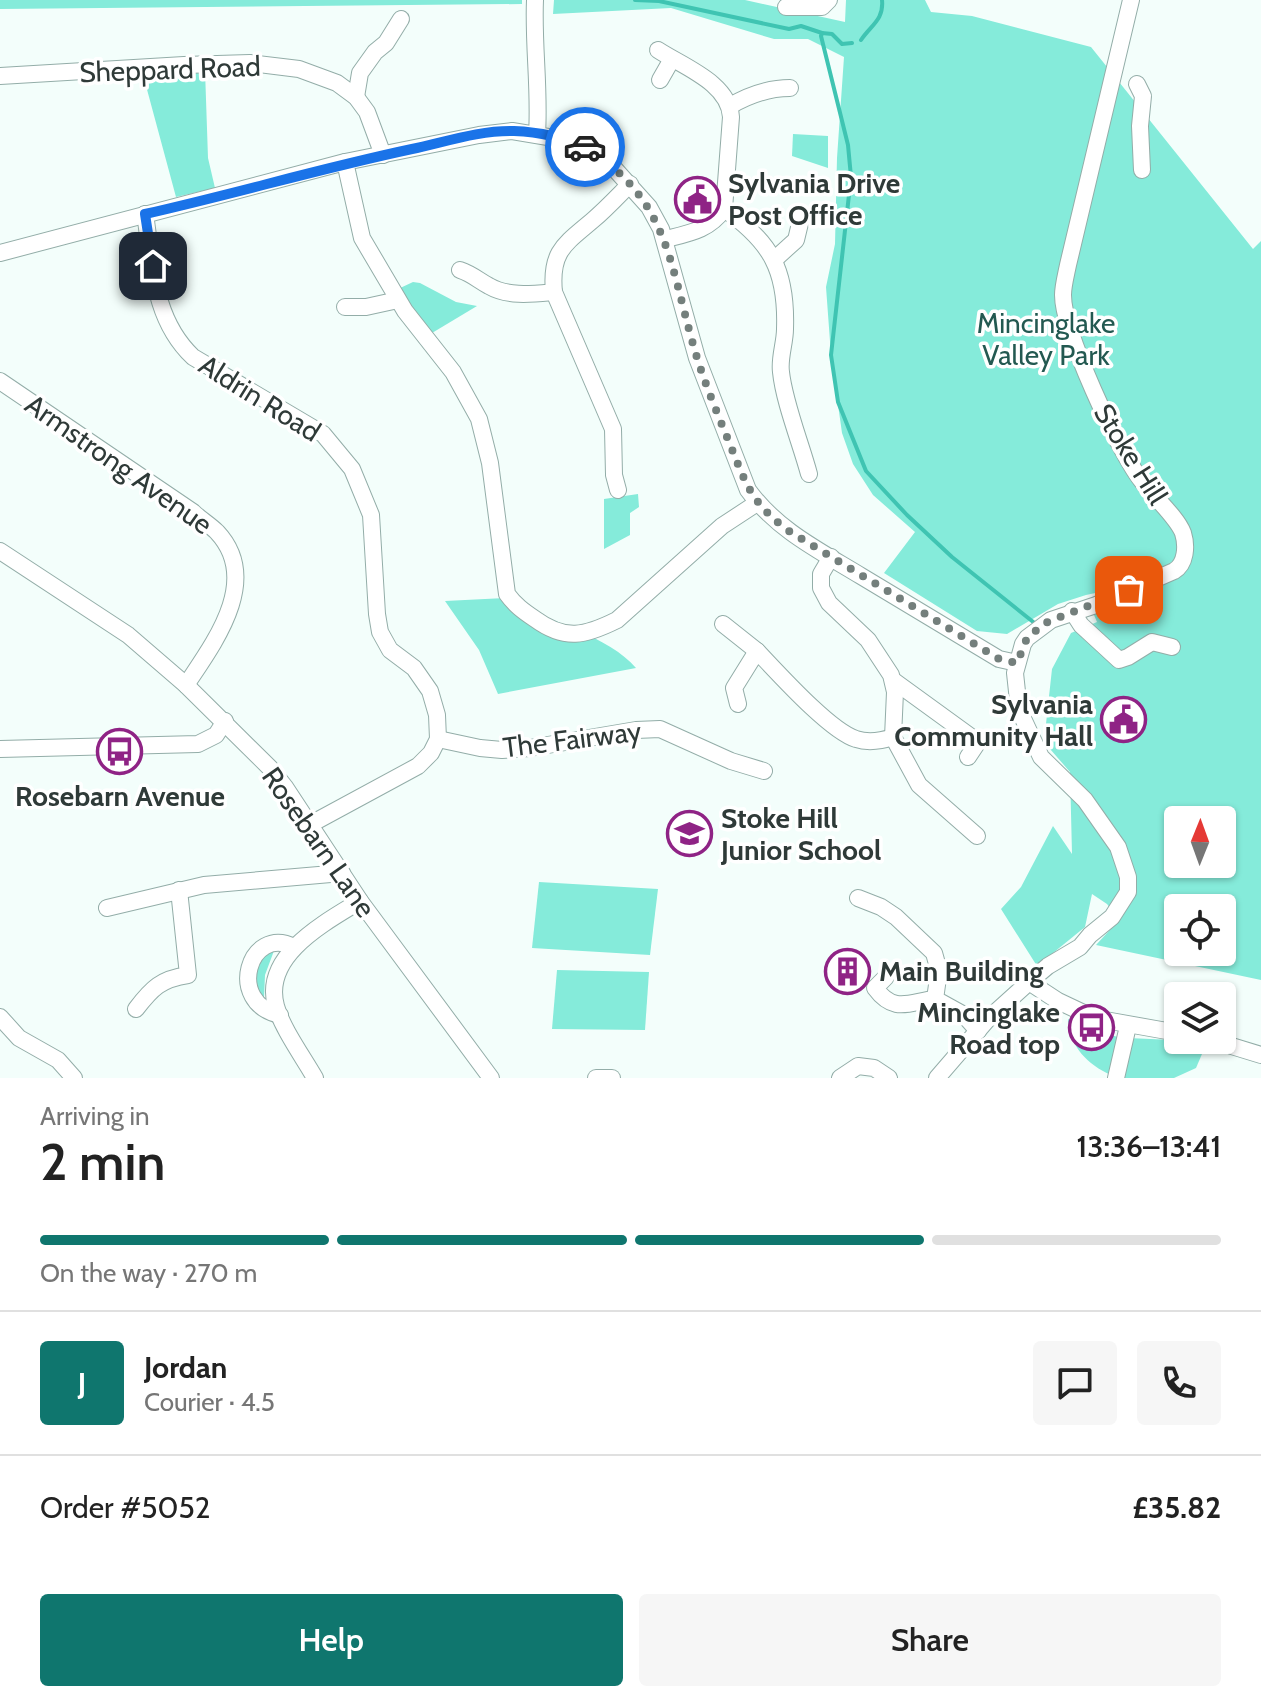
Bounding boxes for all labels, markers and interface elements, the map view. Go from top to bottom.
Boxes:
street label: Sheppard Road [79,49,261,89]
courier [545,107,625,187]
icon: car [563,125,607,169]
place label: Sylvania Drive Post Office [728,166,900,232]
public building icon: Sylvania Drive Post Office [673,175,721,223]
pin [119,232,187,300]
icon: home [131,244,175,288]
park label: Mincinglake Valley Park [977,306,1115,372]
street label: Aldrin Road [193,347,327,449]
street label: Armstrong Avenue [19,387,219,541]
street label: Stoke Hill [1087,398,1175,511]
pin [1095,556,1163,624]
icon: bag [1107,568,1151,612]
place label: Sylvania Community Hall [894,687,1093,753]
public building icon: Sylvania Community Hall [1100,696,1148,744]
street label: The Fairway [501,714,643,764]
bus stop icon: Rosebarn Avenue [96,728,144,776]
street label: Rosebarn Lane [255,761,383,923]
place label: Rosebarn Avenue [15,779,225,813]
place label: Stoke Hill Junior School [720,801,881,867]
north arrow [1164,806,1236,878]
map controls [1164,806,1236,1054]
school or university icon: Stoke Hill Junior School [666,810,714,858]
button: locate [1164,894,1236,966]
building icon: Main Building [824,947,872,995]
place label: Main Building [879,954,1044,988]
button: layers [1164,982,1236,1054]
place label: Mincinglake Road top [917,995,1060,1061]
bus stop icon: Mincinglake Road top [1067,1004,1115,1052]
text: Arriving in [40,1100,150,1132]
text: 13:36–13:41 [1077,1128,1221,1165]
text: 2 min [40,1130,165,1193]
text: On the way · 270 m [40,1257,257,1289]
button: chat [1033,1341,1117,1425]
button: phone [1137,1341,1221,1425]
text: Jordan [144,1349,227,1386]
text: J [78,1365,86,1402]
text: Courier · 4.5 [144,1386,275,1418]
text: Order #5052 [40,1489,210,1526]
text: £35.82 [1132,1489,1221,1526]
button: Help [40,1594,623,1686]
button: Share [639,1594,1221,1686]

